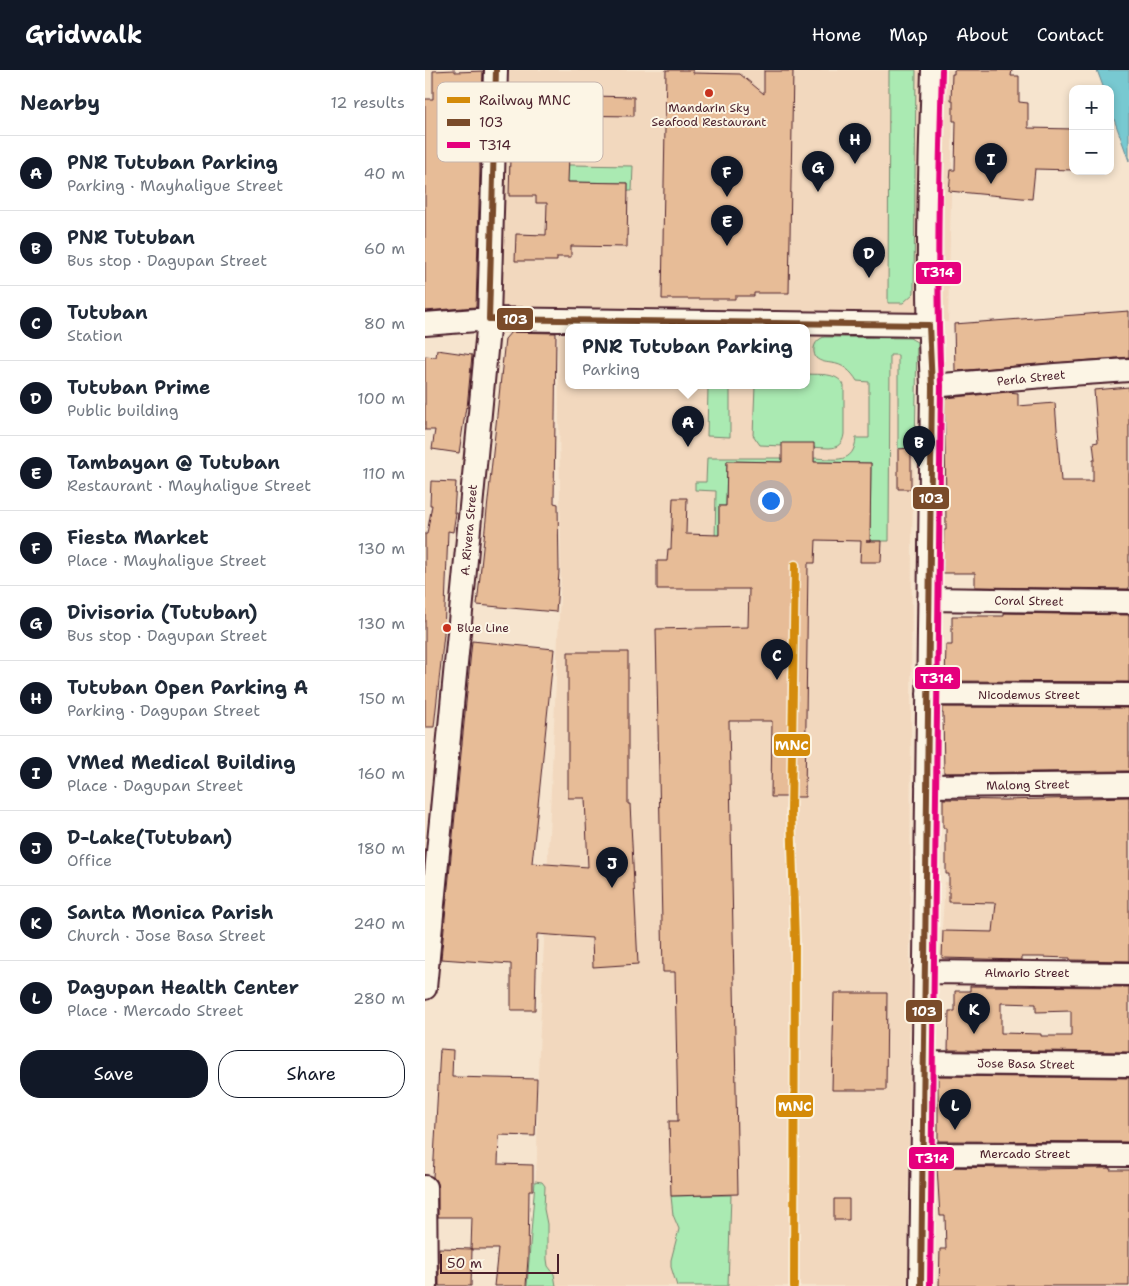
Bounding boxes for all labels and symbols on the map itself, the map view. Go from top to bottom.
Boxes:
legend [437,82,603,162]
marker: Mandarin Sky Seafood Restaurant [703,87,715,99]
text: Railway MNC [479,91,571,109]
place label: Mandarin Sky Seafood Restaurant [652,100,767,130]
text: 103 [479,113,503,131]
pin: H [839,123,871,164]
text: T314 [479,136,511,154]
pin: I [975,143,1007,184]
pin: G [802,151,834,192]
pin: F [711,156,743,197]
pin: E [711,205,743,246]
pin: D [853,237,885,278]
line badge: T314 [915,261,962,285]
text: T314 [921,263,955,281]
line badge: 103 [496,307,534,331]
text: 103 [502,310,528,328]
street label: Perla Street [996,366,1066,390]
pin: A [672,406,704,447]
pin: B [903,426,935,467]
street label: A. Rivera Street [457,484,481,576]
line badge: 103 [912,486,950,510]
your location [758,488,784,514]
text: 103 [918,489,944,507]
street label: Coral Street [994,592,1064,610]
place label: Blue Line [457,620,509,636]
marker: Blue Line [441,622,453,634]
pin: C [761,639,793,680]
line badge: T314 [914,666,961,690]
text: T314 [920,669,954,687]
street label: Nicodemus Street [978,687,1080,703]
line badge: MNC [773,733,811,757]
text: MNC [775,736,809,754]
street label: Malong Street [986,776,1070,794]
pin: J [596,847,628,888]
street label: Almario Street [984,965,1070,981]
pin: K [958,993,990,1034]
line badge: 103 [905,999,943,1023]
text: 103 [911,1002,937,1020]
street label: Jose Basa Street [977,1055,1075,1073]
pin: L [939,1089,971,1130]
line badge: MNC [775,1094,814,1118]
text: MNC [778,1097,812,1115]
line badge: T314 [908,1146,955,1170]
street label: Mercado Street [980,1146,1070,1162]
text: T314 [915,1149,949,1167]
scale bar [440,1251,559,1274]

